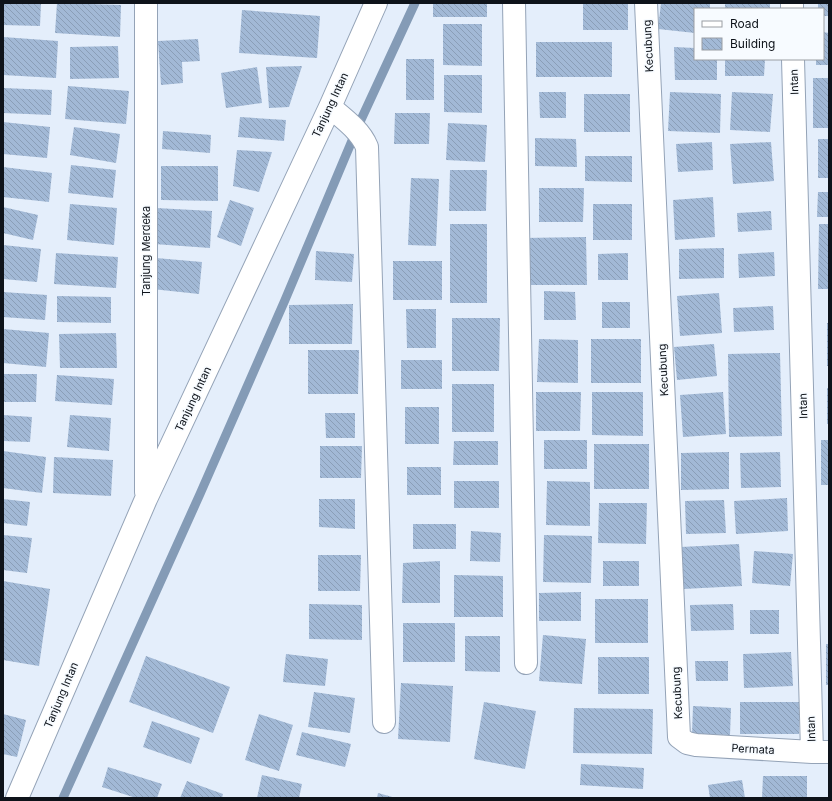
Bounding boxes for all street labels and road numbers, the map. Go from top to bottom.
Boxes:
street label: Kecubung [640,19,656,73]
street label: Intan [787,69,801,95]
street label: Tanjung Intan [309,70,351,140]
street label: Tanjung Merdeka [139,206,153,296]
street label: Kecubung [655,343,671,397]
street label: Tanjung Intan [172,364,214,434]
street label: Intan [796,393,810,419]
street label: Tanjung Intan [41,660,81,730]
street label: Kecubung [669,666,685,720]
street label: Intan [804,716,818,742]
street label: Permata [731,741,775,757]

